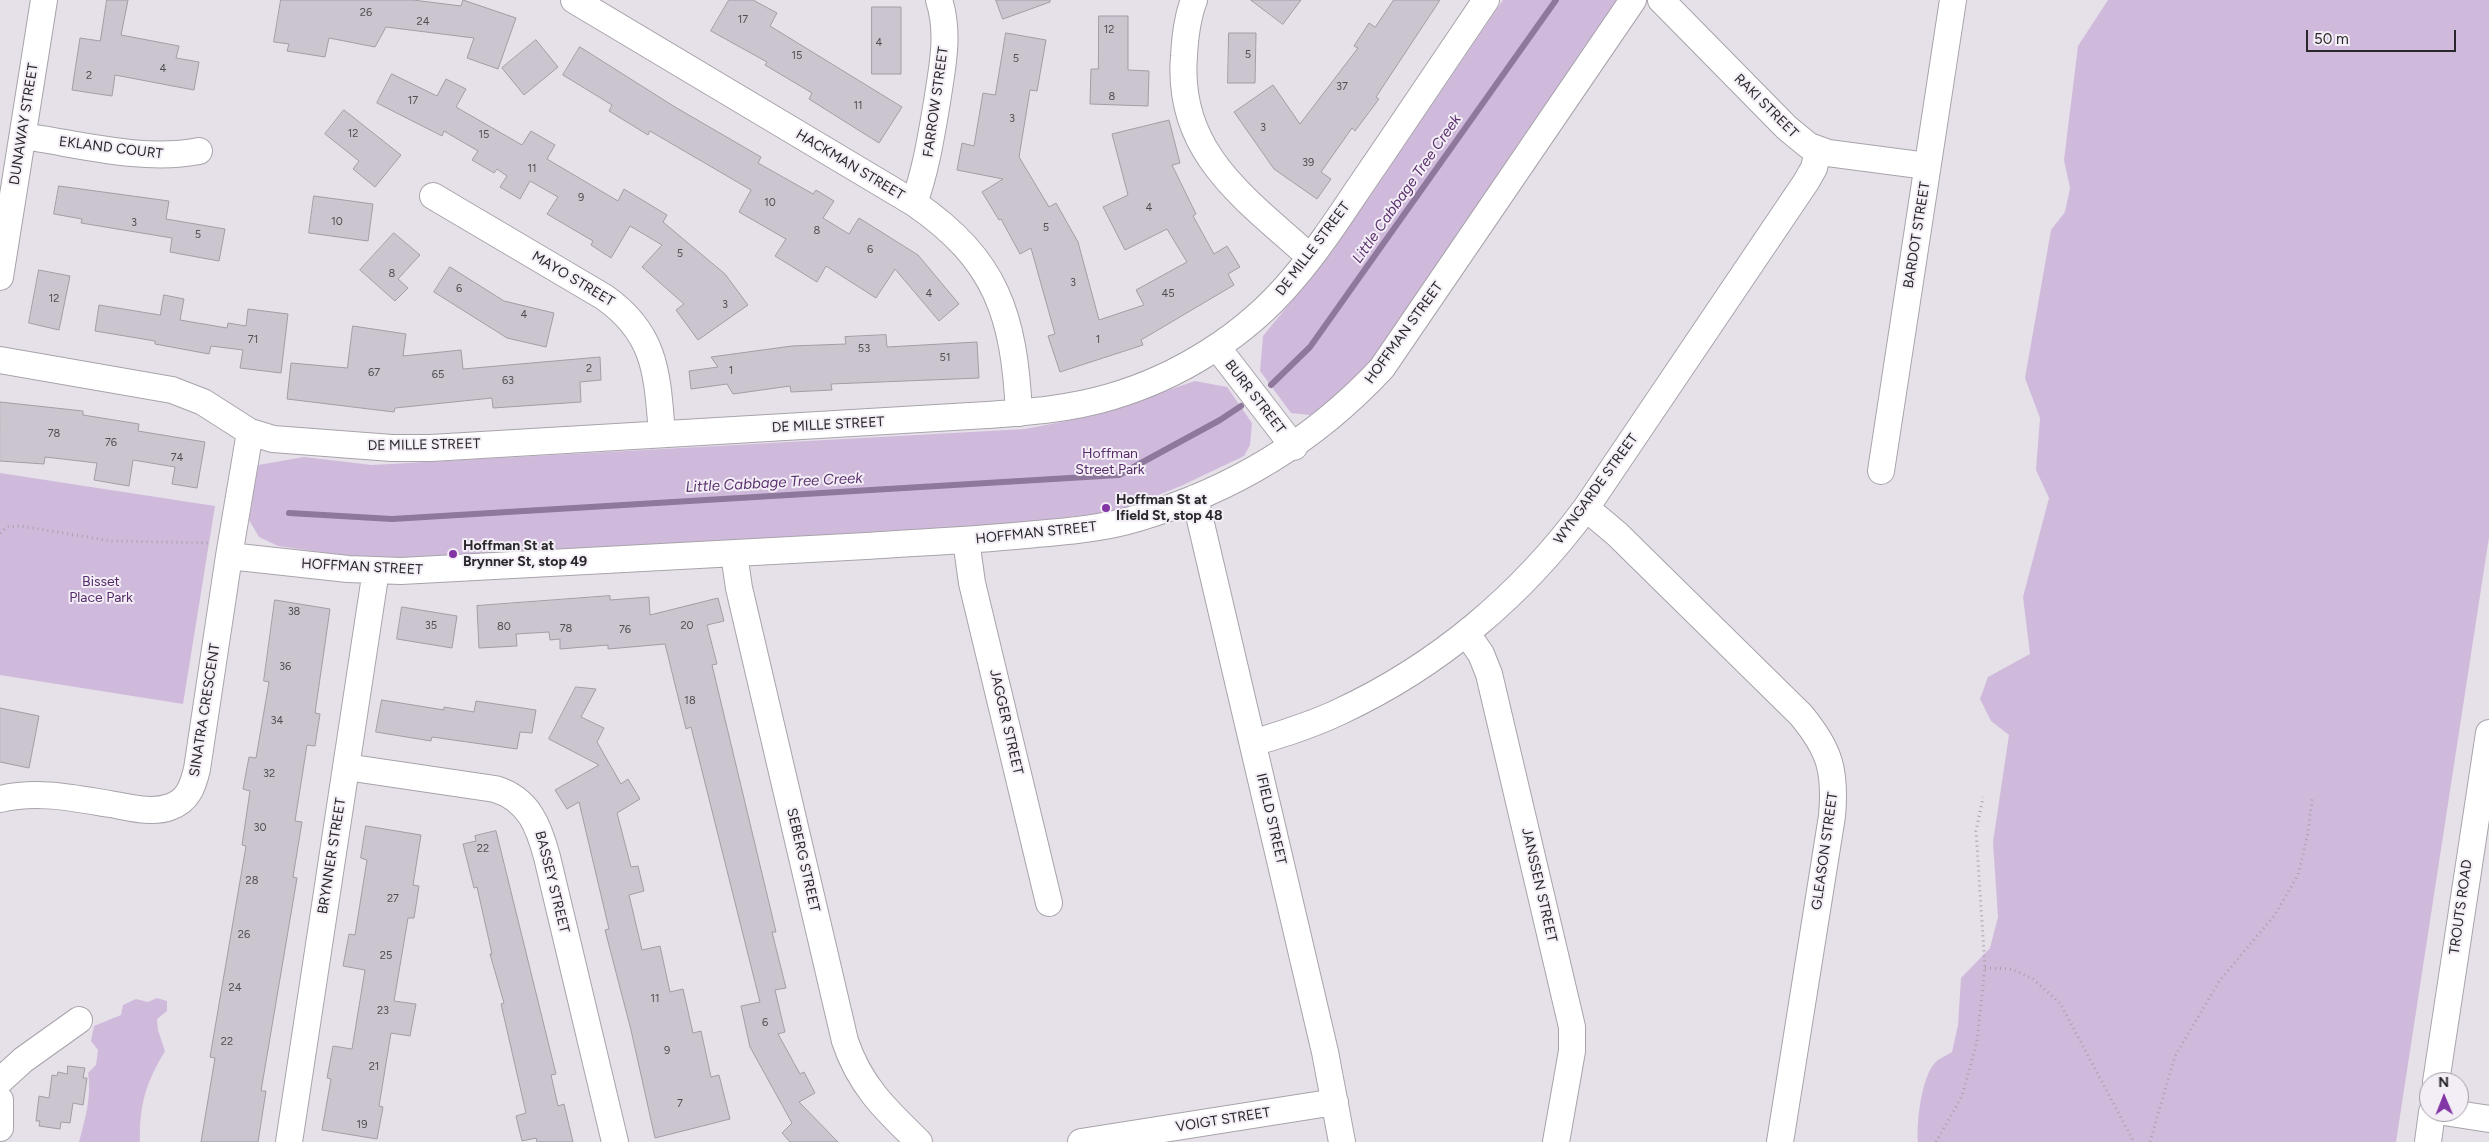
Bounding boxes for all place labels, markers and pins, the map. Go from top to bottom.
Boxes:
place label: Hoffman St at Ifield St, stop 48 [1116,492,1222,524]
marker: Hoffman St at Ifield St, stop 48 [1100,502,1112,514]
place label: Hoffman St at Brynner St, stop 49 [463,538,587,570]
marker: Hoffman St at Brynner St, stop 49 [447,548,459,560]

